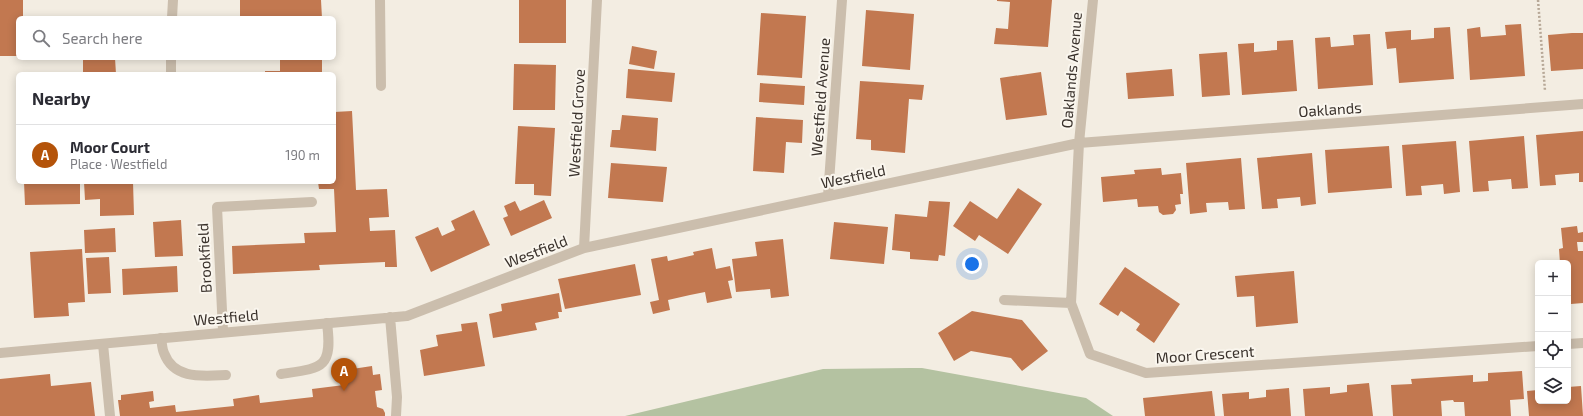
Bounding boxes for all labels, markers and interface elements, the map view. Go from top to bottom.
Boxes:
street label: Oaklands Avenue [1057,11,1085,129]
search box [16,16,336,60]
icon: search [30,27,52,49]
text: Search here [62,29,143,47]
street label: Westfield Avenue [807,37,833,157]
street label: Westfield Grove [564,68,588,178]
text: Nearby [32,88,90,108]
street label: Oaklands [1298,98,1362,120]
text: Moor Court [70,138,150,156]
text: A [41,147,49,163]
text: 190 m [285,147,320,163]
text: Place · Westfield [70,156,167,172]
street label: Westfield [819,160,887,192]
street label: Brookfield [193,223,215,293]
street label: Westfield [502,231,570,271]
your location [962,254,982,274]
map controls [1535,260,1571,404]
button: + [1535,260,1571,296]
button: − [1535,296,1571,332]
street label: Westfield [193,305,259,329]
button: locate [1535,332,1571,368]
street label: Moor Crescent [1155,342,1255,366]
pin: A [331,358,357,391]
button: layers [1535,368,1571,404]

